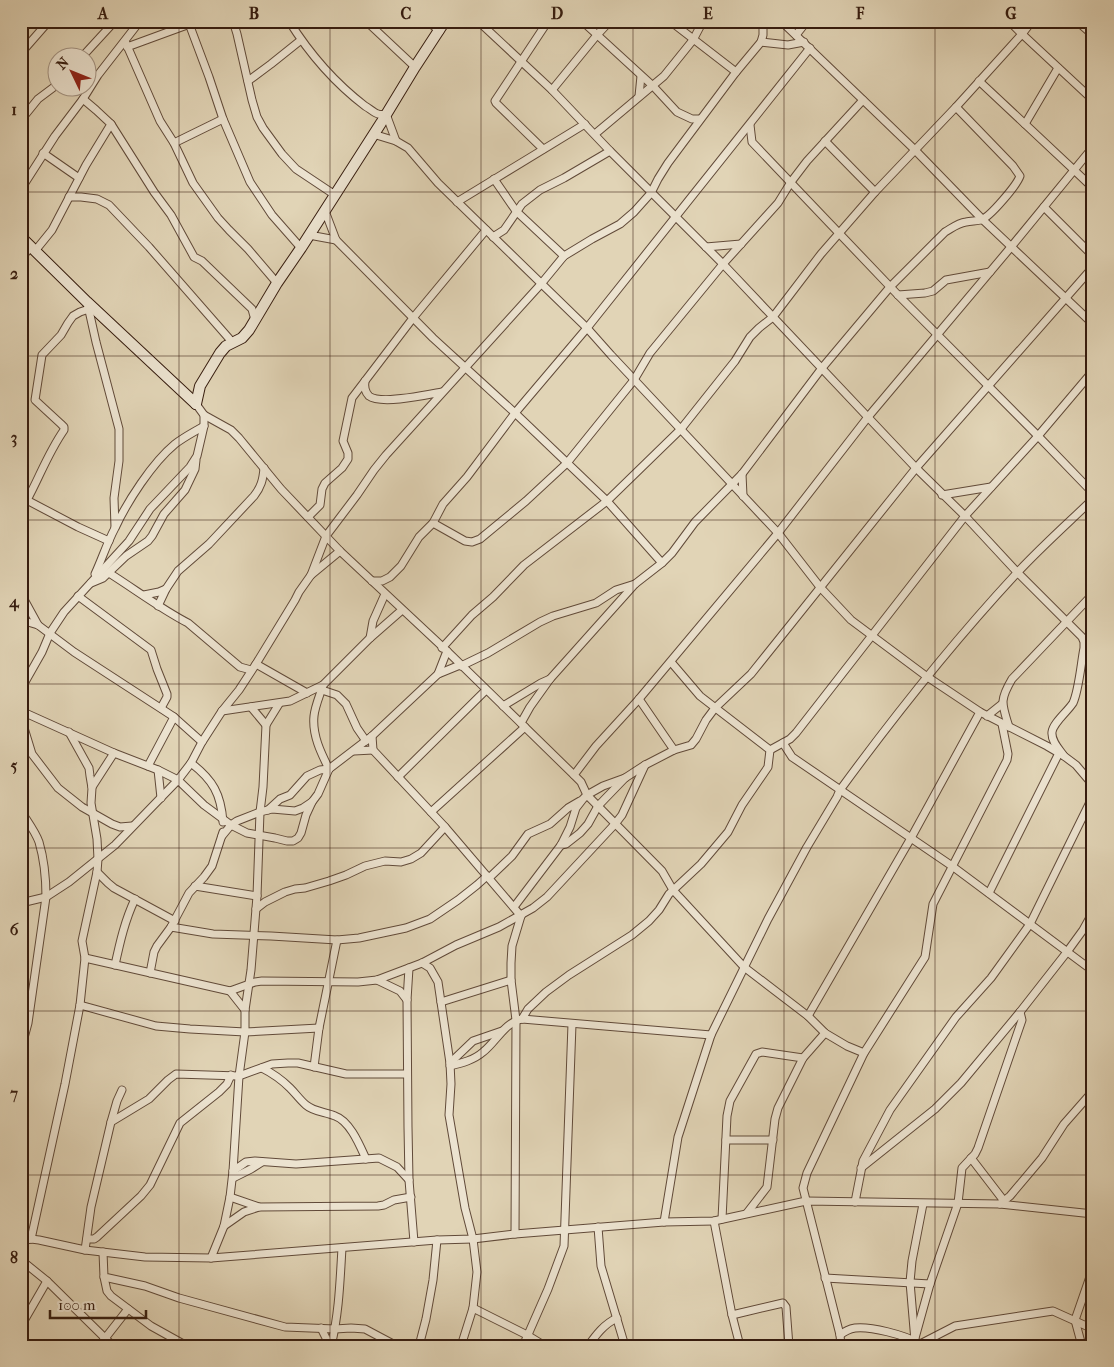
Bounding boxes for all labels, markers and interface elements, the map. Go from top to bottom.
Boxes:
text: A [97,4,109,23]
text: B [249,4,259,23]
text: C [401,4,412,23]
text: D [551,4,563,23]
text: E [703,4,713,23]
text: F [855,4,865,23]
text: G [1005,4,1017,23]
north arrow [48,48,98,98]
text: N [53,54,73,73]
text: 1 [11,100,17,119]
text: 2 [10,264,18,283]
text: 3 [11,428,17,448]
text: 4 [8,592,20,612]
text: 5 [11,756,18,775]
text: 6 [10,920,19,939]
text: 7 [9,1084,18,1103]
text: 8 [10,1248,18,1267]
scale bar [50,1287,146,1319]
text: 100 m [58,1296,96,1314]

